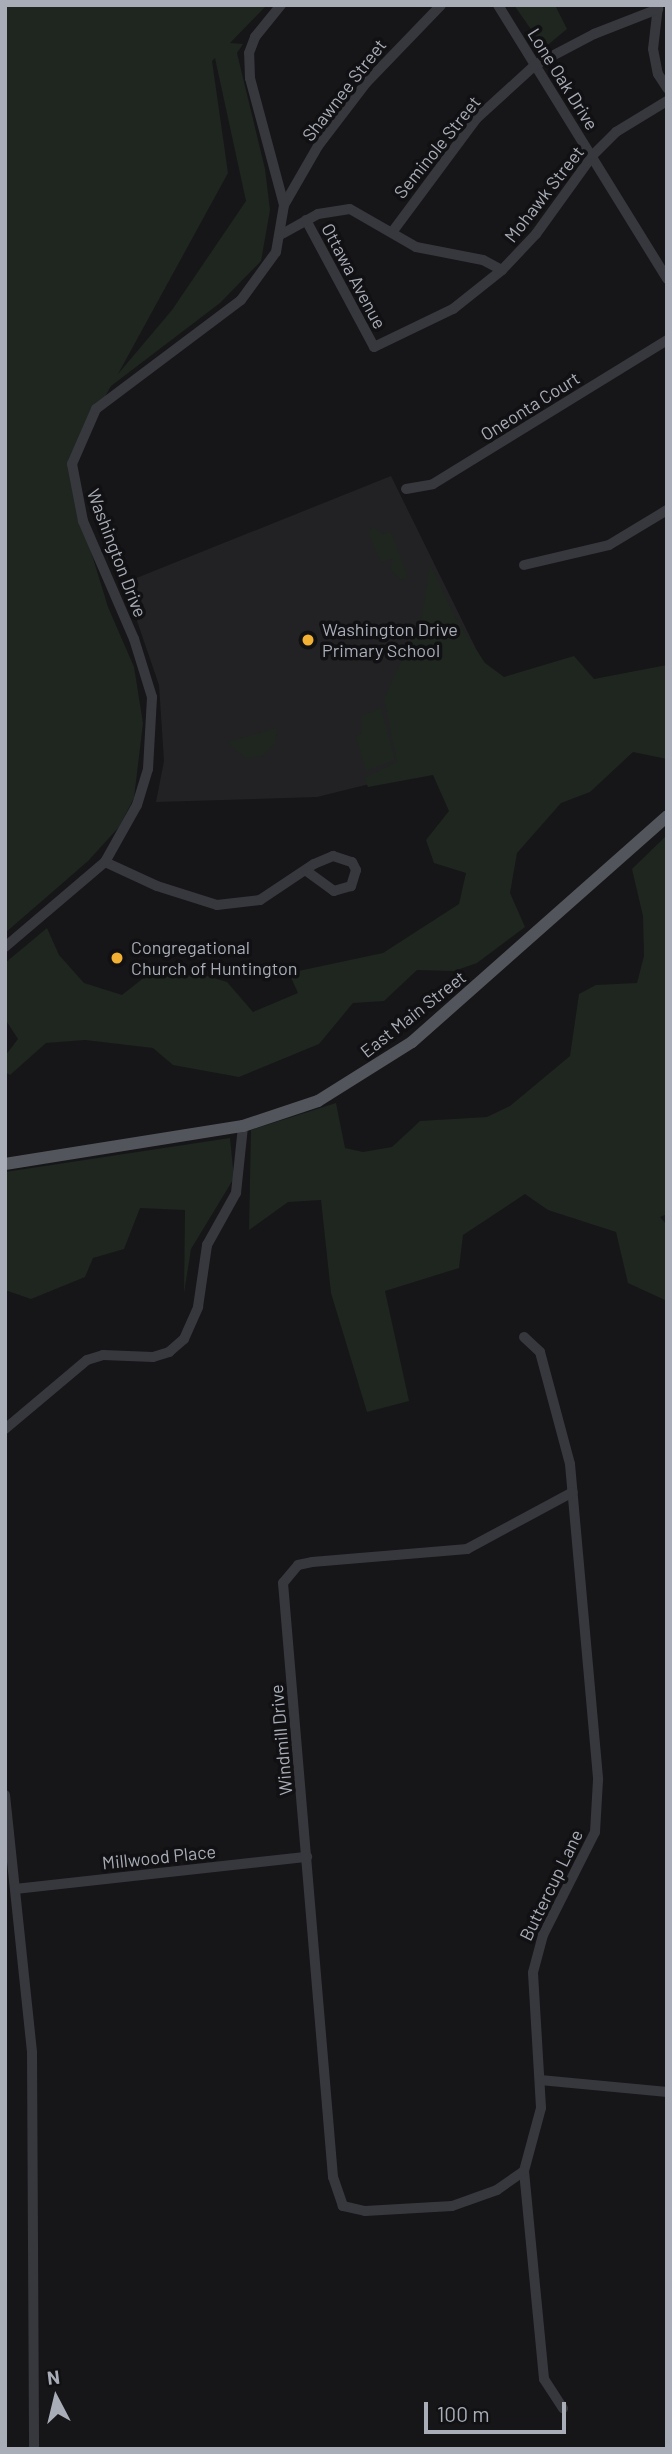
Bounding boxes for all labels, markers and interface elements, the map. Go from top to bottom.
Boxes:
street label: Lone Oak Drive [523,24,603,134]
street label: Shawnee Street [297,35,391,145]
street label: Seminole Street [389,91,485,203]
street label: Mohawk Street [500,142,588,246]
street label: Ottawa Avenue [317,220,391,332]
street label: Oneonta Court [476,367,584,445]
street label: Washington Drive [83,486,151,620]
place label: Washington Drive Primary School [322,619,458,662]
marker: Washington Drive Primary School [300,632,316,648]
place label: Congregational Church of Huntington [131,937,297,979]
marker: Congregational Church of Huntington [109,950,125,966]
street label: East Main Street [356,966,470,1062]
street label: Windmill Drive [265,1684,297,1796]
street label: Buttercup Lane [515,1826,587,1944]
street label: Millwood Place [101,1840,217,1874]
north arrow [21,2363,91,2433]
text: N [46,2364,61,2389]
scale bar [427,2388,569,2432]
text: 100 m [437,2401,490,2426]

